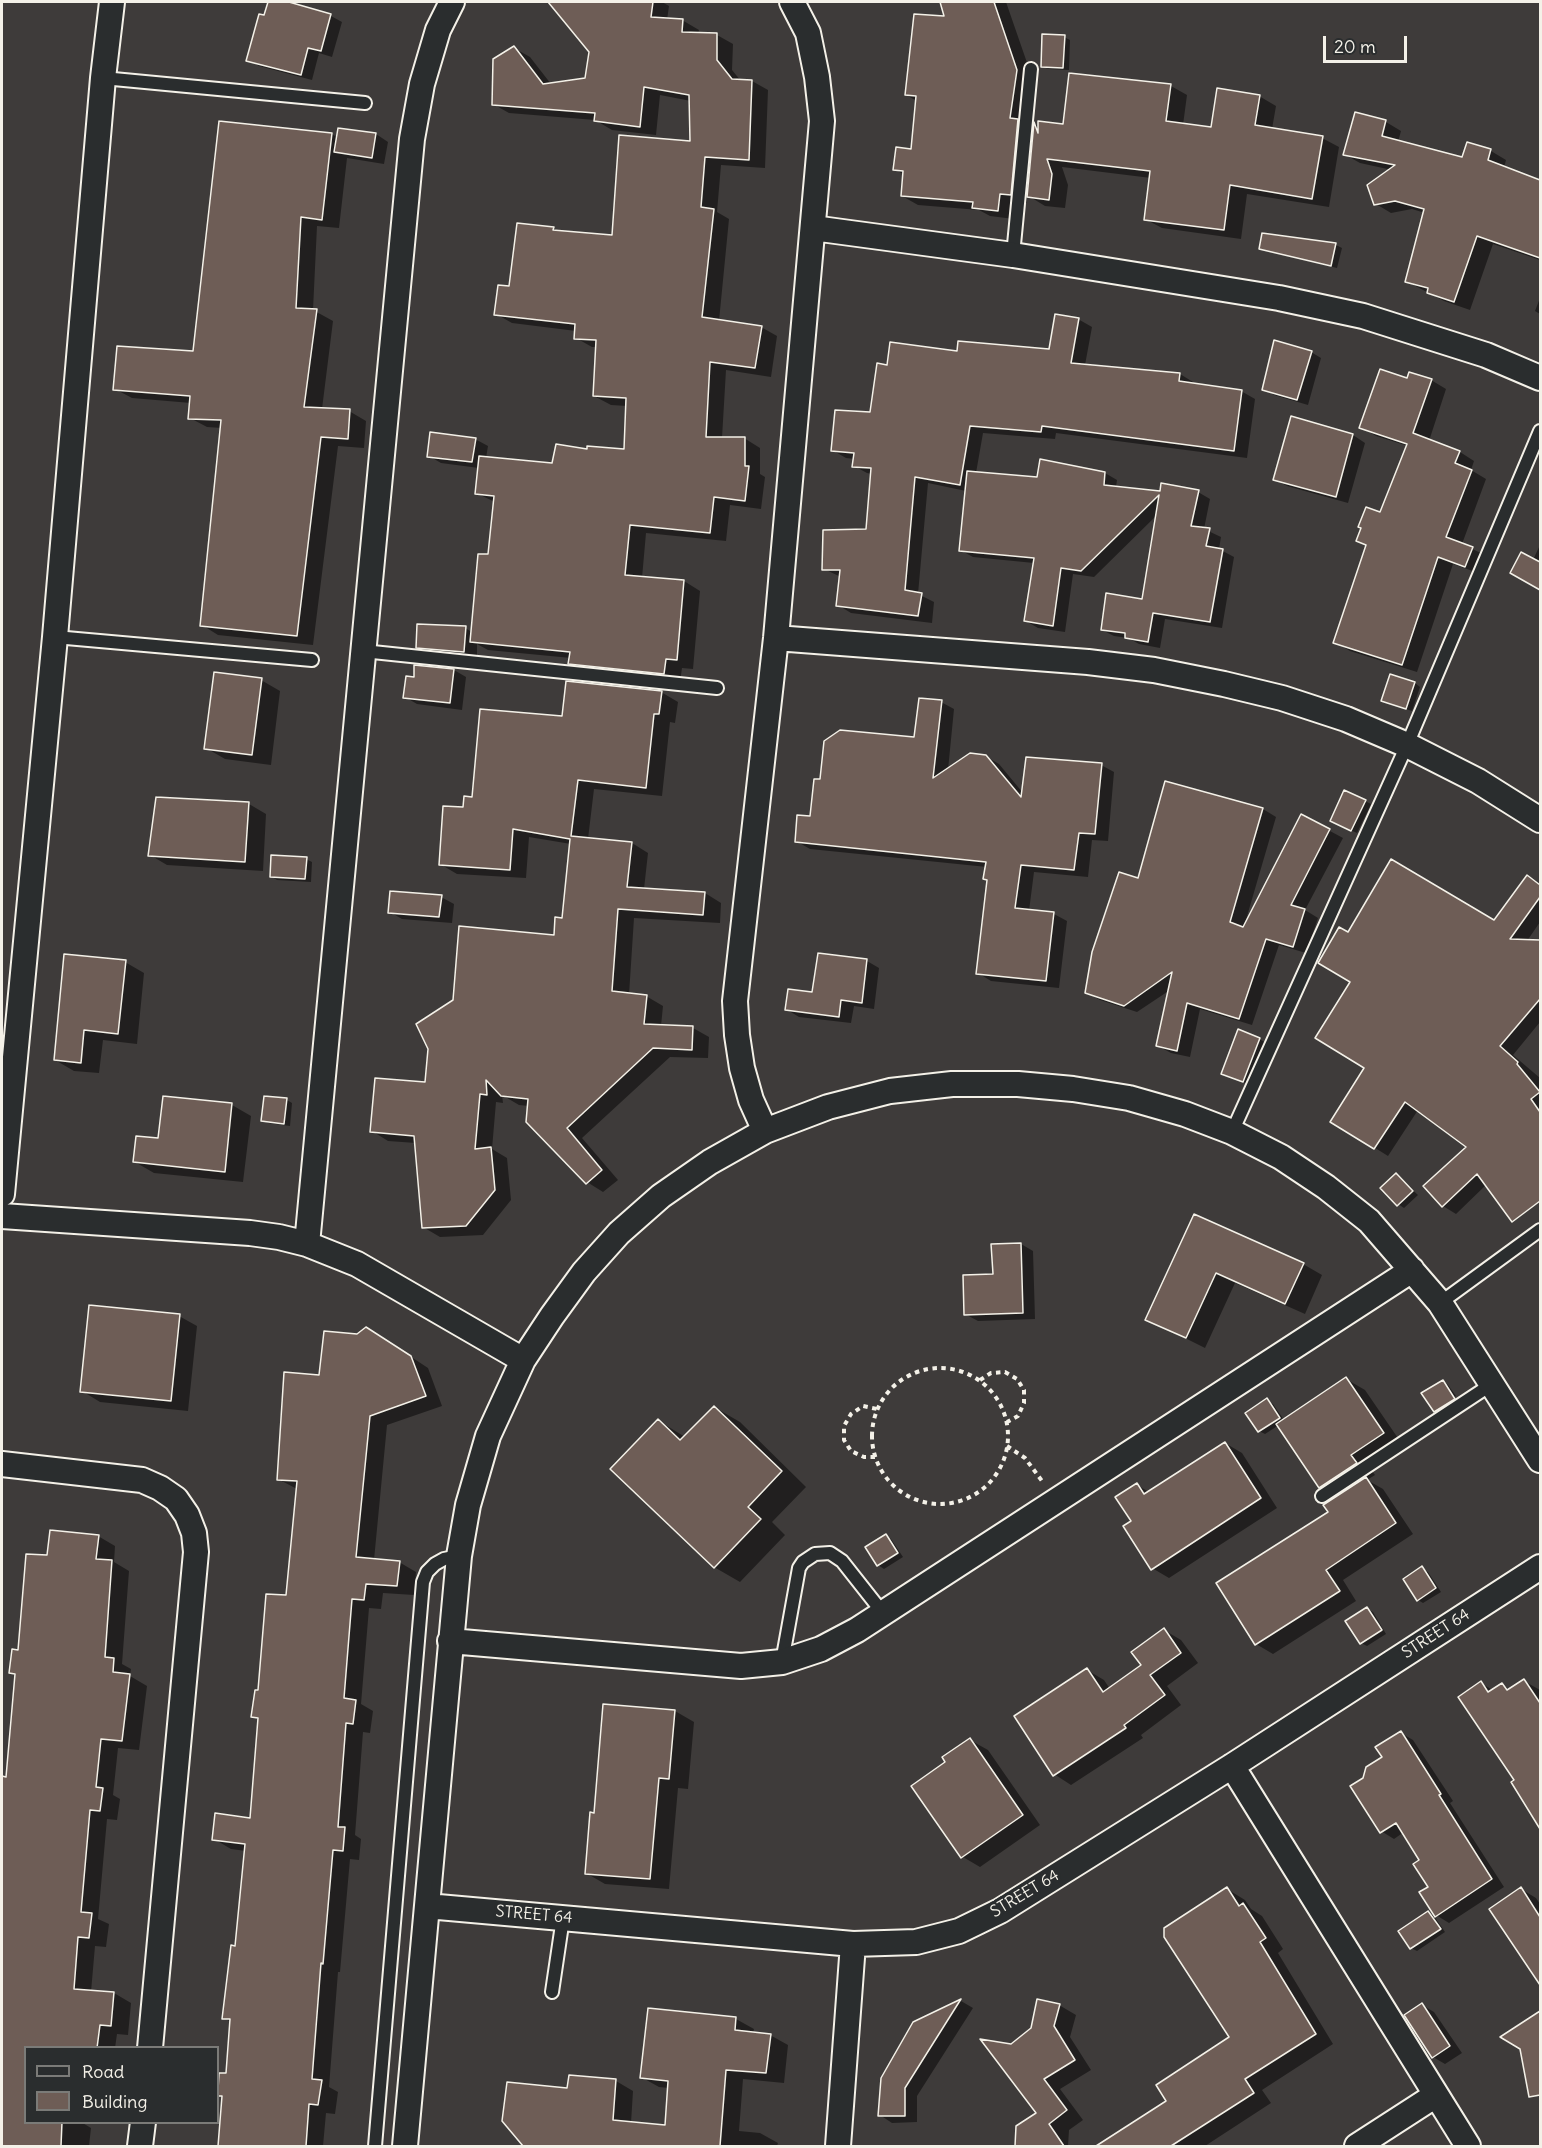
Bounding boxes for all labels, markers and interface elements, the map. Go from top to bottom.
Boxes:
scale bar [1326,24,1410,62]
text: 20 m [1334,35,1376,58]
street label: STREET 64 [1399,1605,1473,1663]
street label: STREET 64 [987,1866,1063,1922]
street label: STREET 64 [495,1902,573,1928]
legend [24,2046,219,2124]
text: Road [82,2060,124,2083]
text: Building [82,2090,147,2113]

